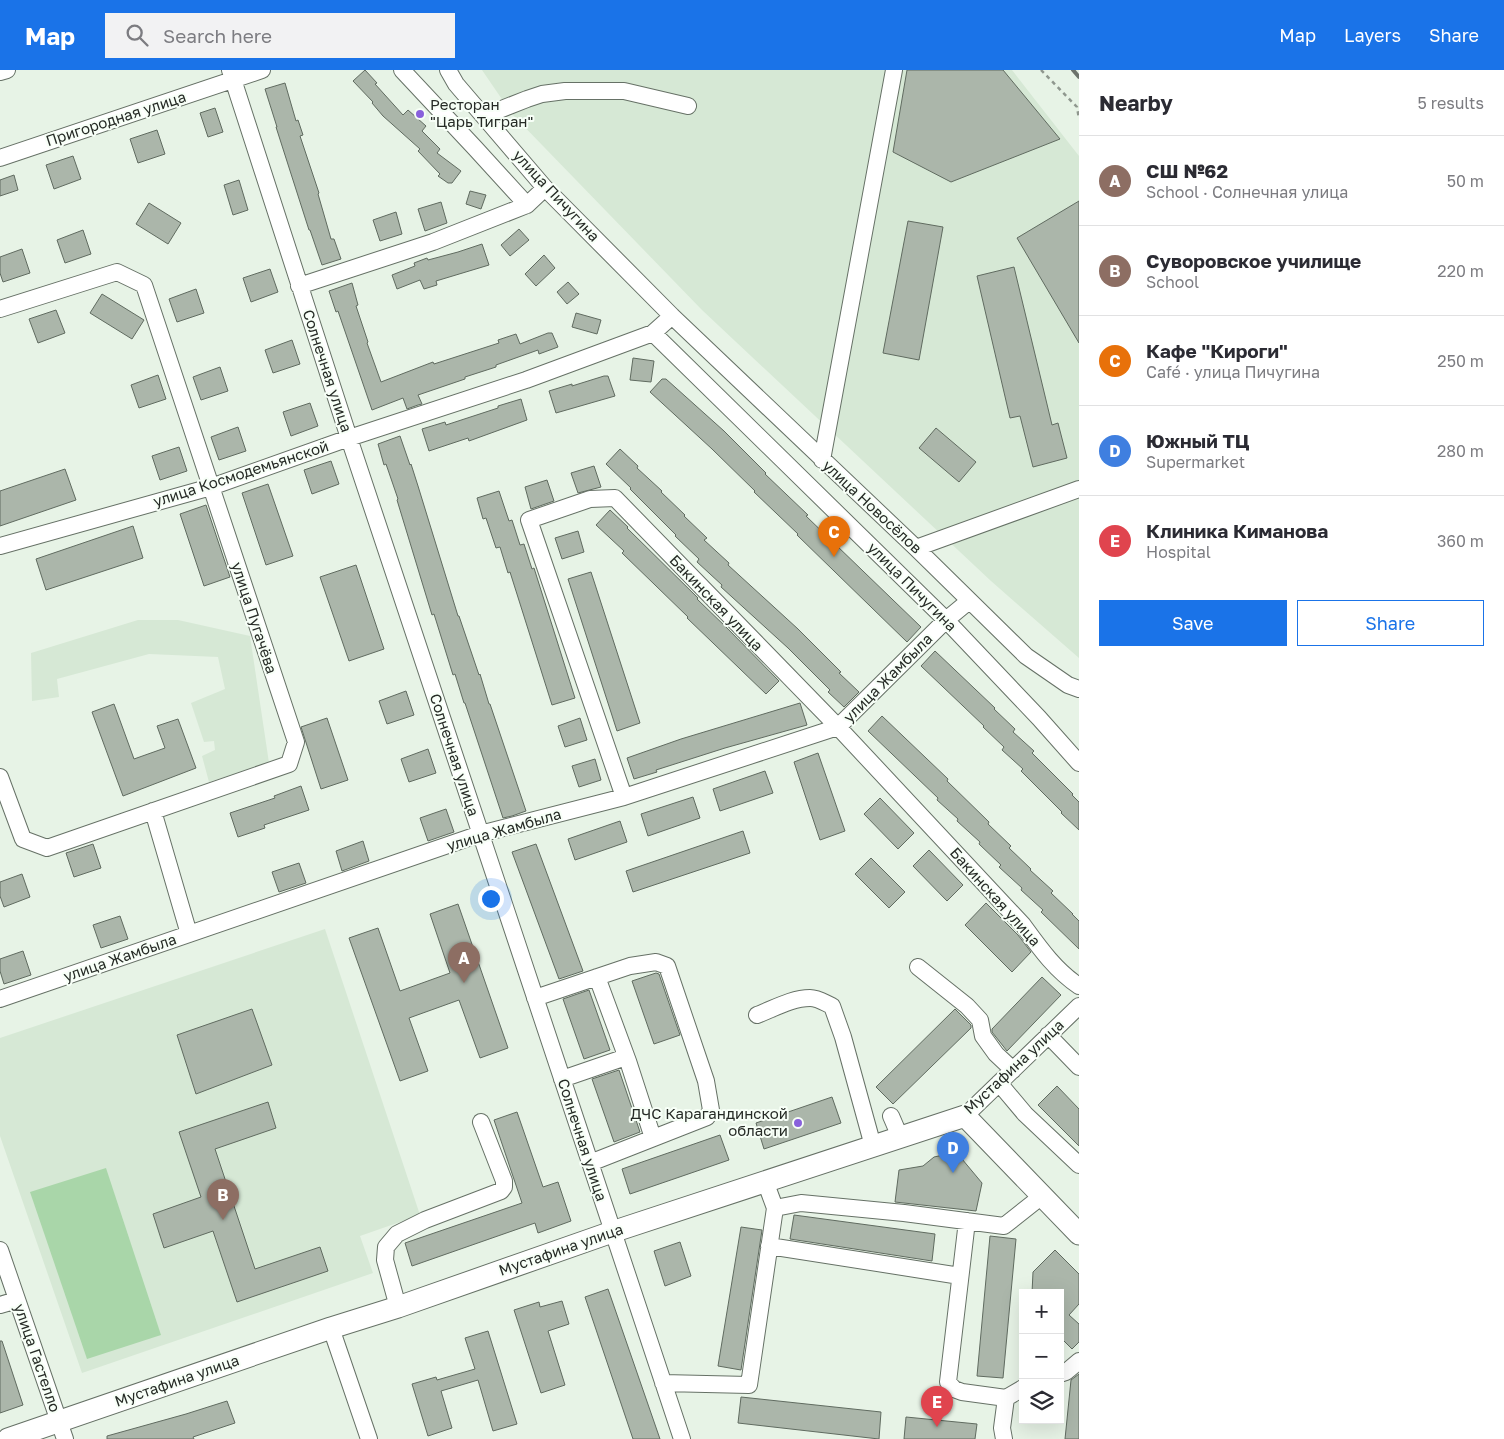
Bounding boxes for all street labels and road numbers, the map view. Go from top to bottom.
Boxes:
street label: Пригородная улица [43,87,188,149]
street label: улица Пичугина [510,146,604,245]
street label: Солнечная улица [300,307,356,434]
street label: улица Космодемьянской [151,436,331,510]
street label: улица Новосёлов [820,456,926,557]
street label: улица Пичугина [864,538,961,635]
street label: Бакинская улица [666,550,767,654]
street label: улица Пугачёва [228,560,281,676]
street label: улица Жамбыла [839,629,936,726]
street label: Солнечная улица [427,691,483,818]
street label: улица Жамбыла [444,804,563,854]
street label: Бакинская улица [947,843,1045,949]
street label: улица Жамбыла [61,929,179,985]
street label: Мустафина улица [960,1015,1067,1117]
street label: Солнечная улица [555,1076,611,1203]
street label: Мустафина улица [496,1219,625,1279]
street label: улица Гастелло [11,1301,65,1414]
street label: Мустафина улица [112,1350,241,1410]

